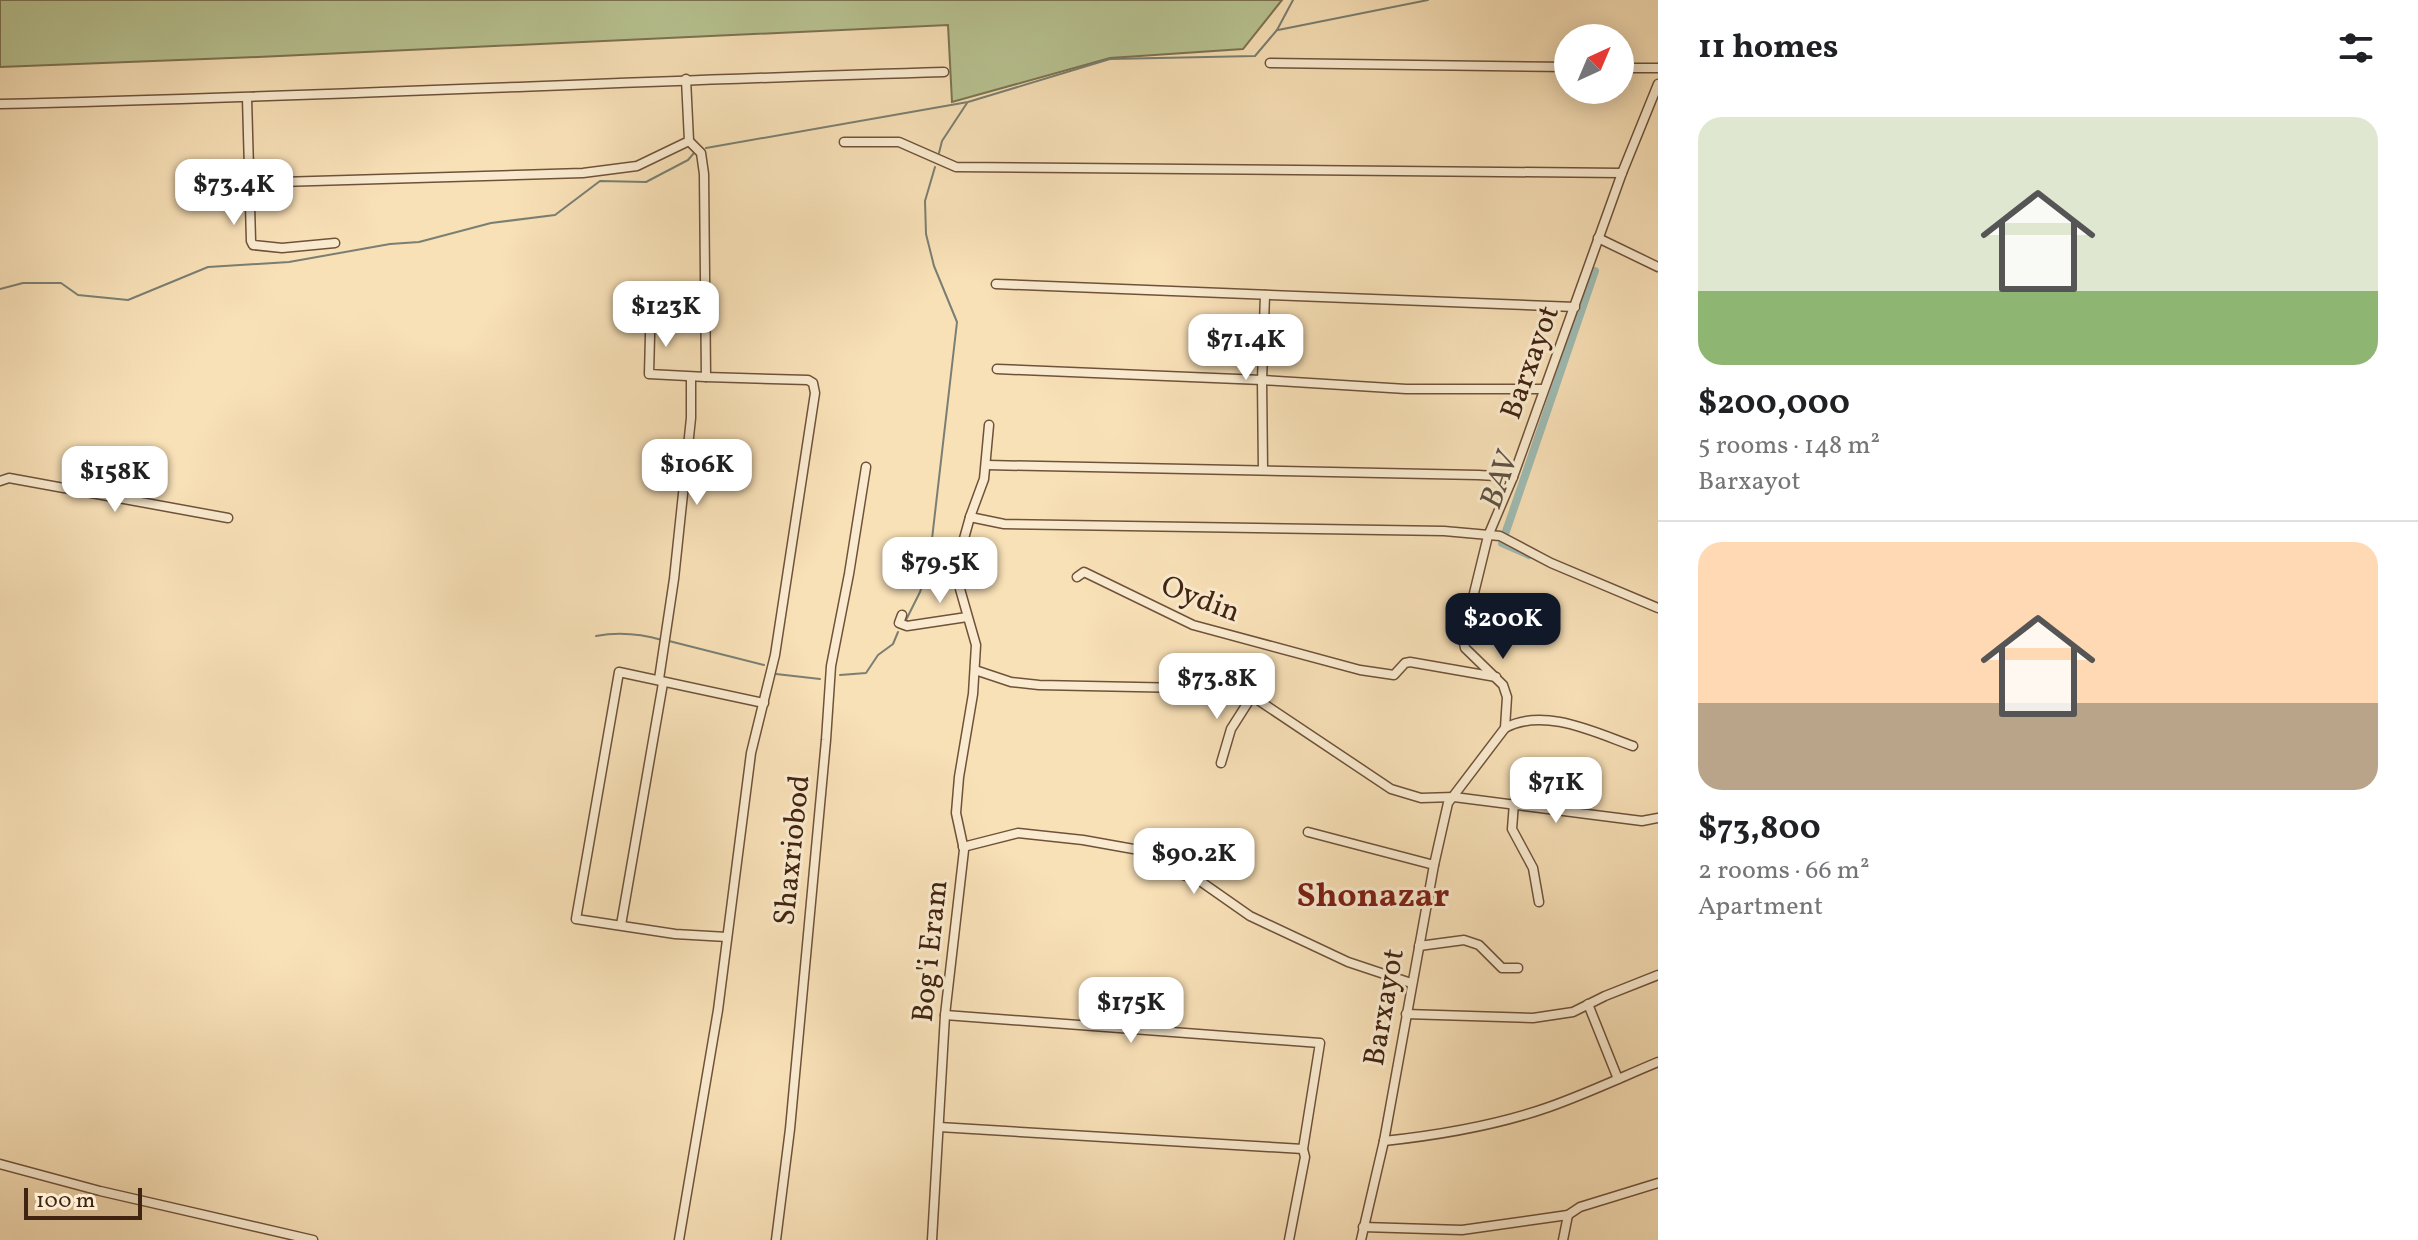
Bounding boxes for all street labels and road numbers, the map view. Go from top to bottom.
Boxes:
street label: Barxayot [1491,300,1571,425]
street label: Oydin [1155,566,1246,634]
street label: Shaxriobod [764,773,822,928]
street label: Bog'i Eram [903,878,959,1024]
street label: Barxayot [1354,945,1416,1069]

